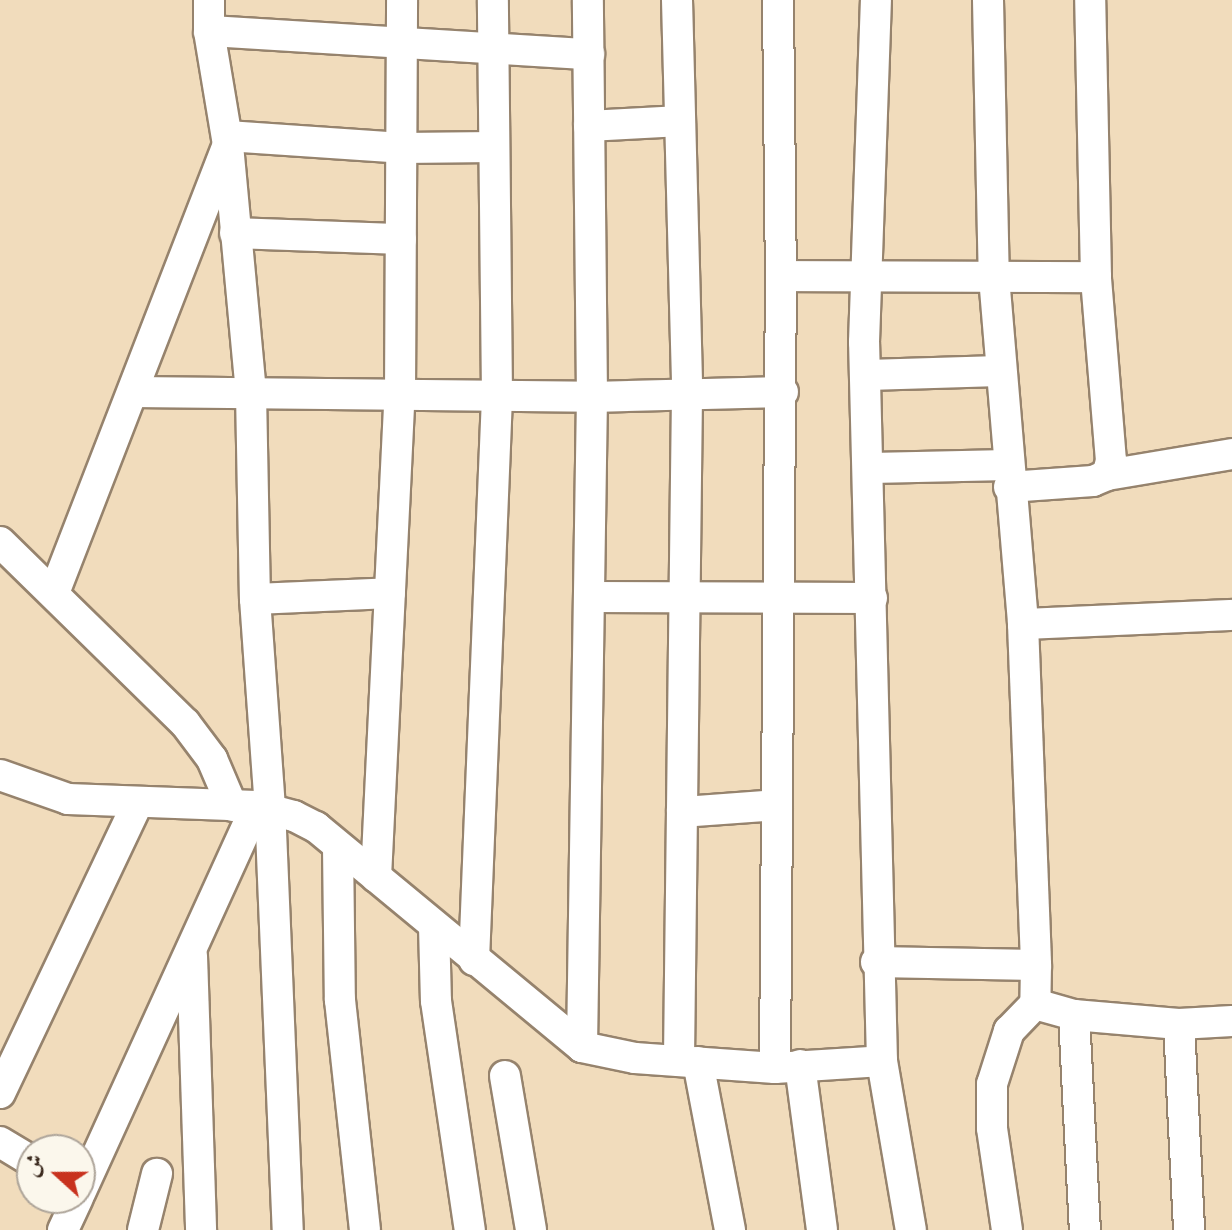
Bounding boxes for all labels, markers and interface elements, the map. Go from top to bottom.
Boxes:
north arrow [16,1134,96,1214]
text: ش [17,1150,53,1182]

